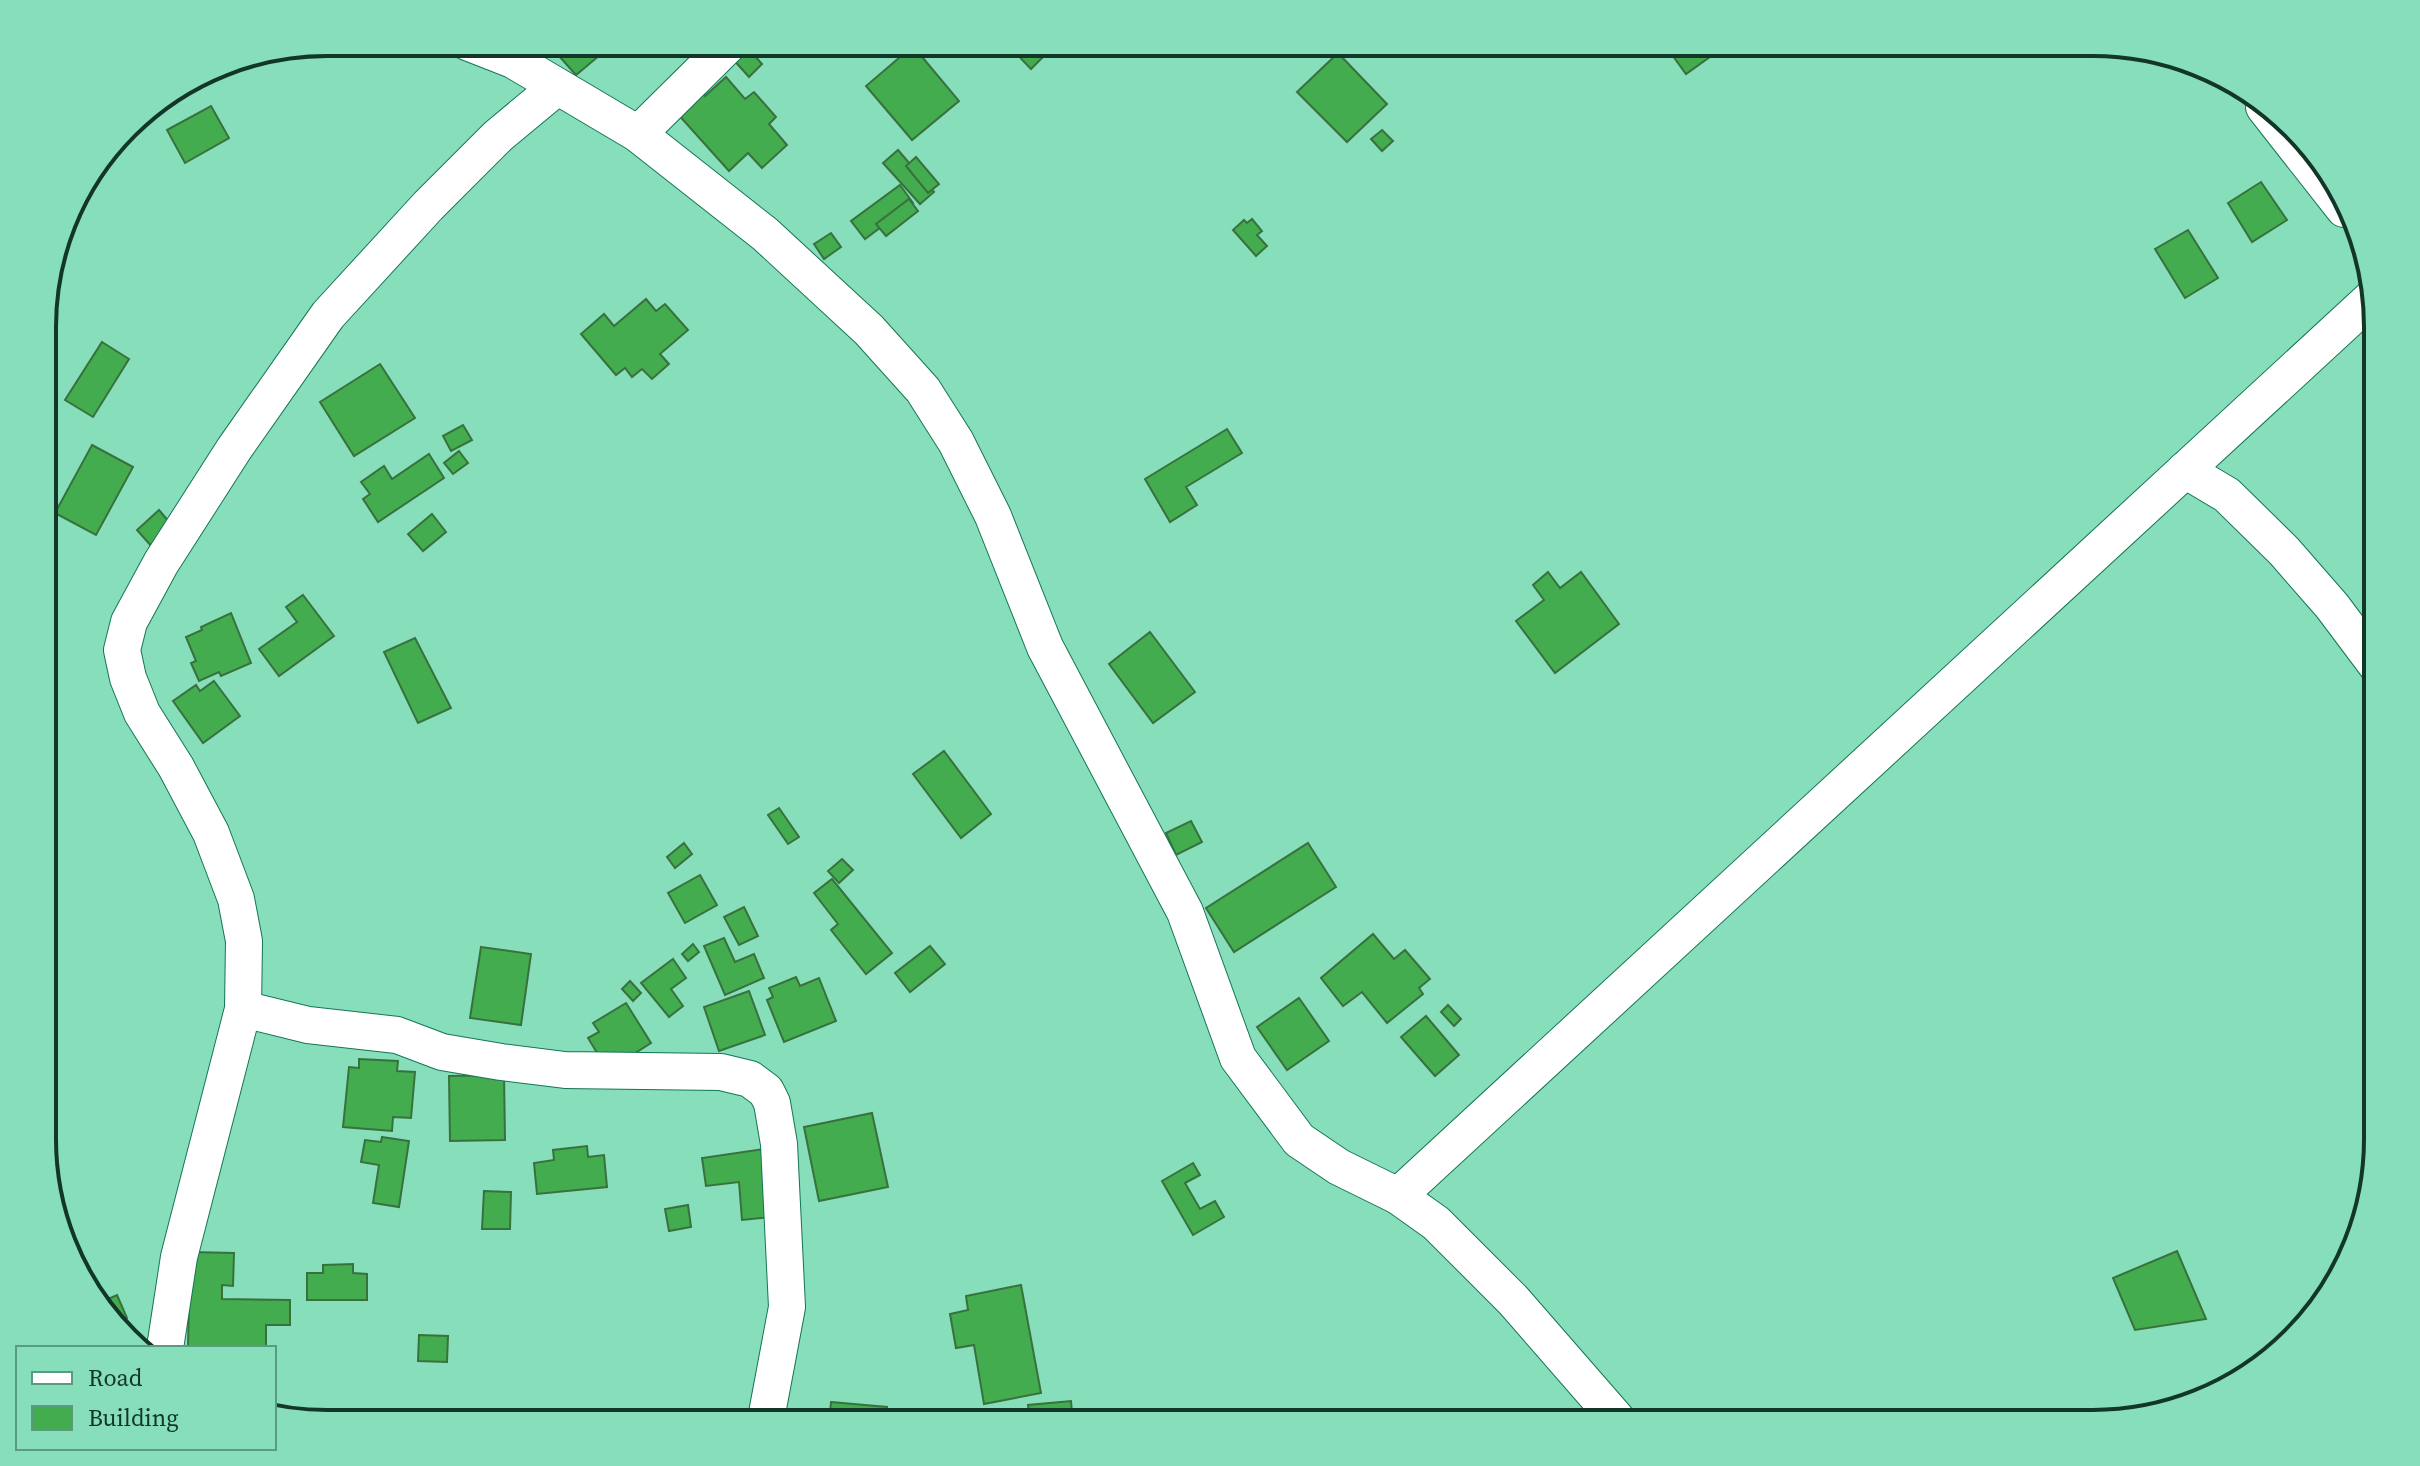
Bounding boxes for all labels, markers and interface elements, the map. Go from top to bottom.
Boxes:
legend [16,1346,276,1450]
text: Road [88,1361,143,1394]
text: Building [88,1401,179,1434]

